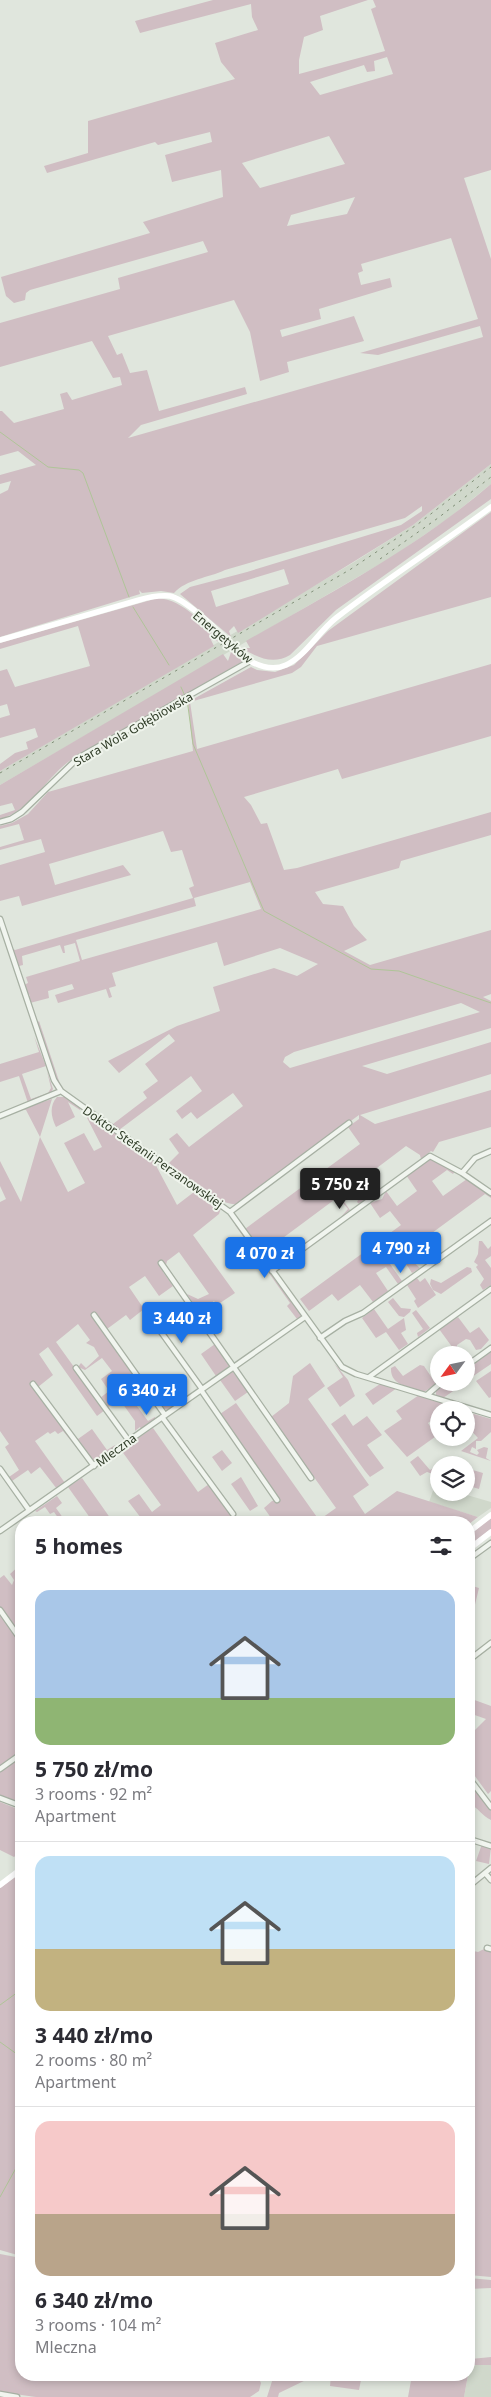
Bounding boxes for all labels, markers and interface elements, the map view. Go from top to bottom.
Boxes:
street label: Energetyków [190,607,257,667]
street label: Stara Wola Gołębiowska [70,688,196,770]
street label: Doktor Stefanii Perzanowskiej [79,1102,227,1212]
pin: 5 750 zł [288,1168,392,1210]
text: 5 750 zł [311,1173,369,1195]
pin: 4 790 zł [349,1232,453,1274]
pin: 4 070 zł [213,1236,317,1279]
text: 4 790 zł [372,1237,430,1259]
text: 4 070 zł [236,1242,294,1264]
pin: 3 440 zł [130,1302,234,1344]
text: 3 440 zł [153,1307,211,1329]
north arrow [430,1346,475,1391]
map controls [430,1346,475,1501]
pin: 6 340 zł [95,1374,199,1416]
text: 6 340 zł [118,1379,176,1401]
button: locate [430,1401,475,1446]
street label: Mleczna [92,1430,140,1470]
button: layers [430,1456,475,1501]
text: 5 homes [35,1532,123,1560]
icon: filters [427,1532,455,1560]
icon: home [200,1623,290,1713]
text: 5 750 zł/mo [35,1755,153,1783]
text: 3 rooms · 92 m² [35,1783,152,1805]
text: Apartment [35,1805,116,1827]
icon: home [200,1888,290,1978]
text: 3 440 zł/mo [35,2021,153,2049]
text: 2 rooms · 80 m² [35,2049,152,2071]
text: Apartment [35,2071,116,2093]
icon: home [200,2153,290,2243]
text: 6 340 zł/mo [35,2286,153,2314]
text: 3 rooms · 104 m² [35,2314,161,2336]
text: Mleczna [35,2336,97,2358]

